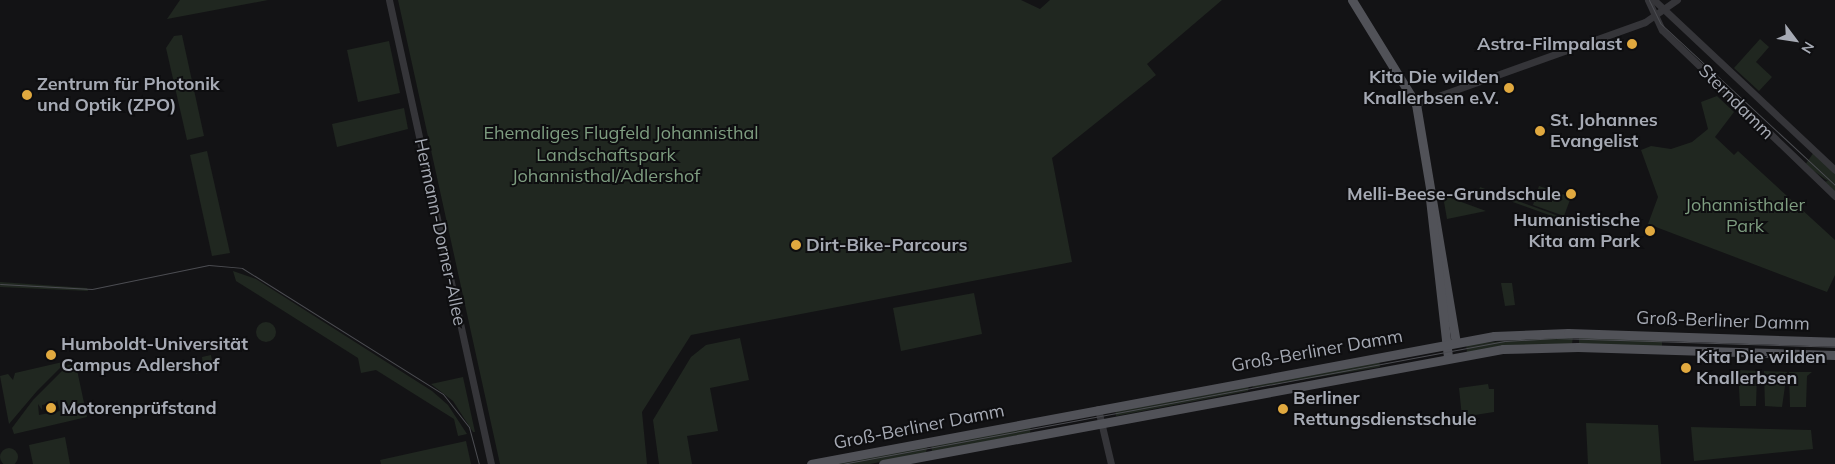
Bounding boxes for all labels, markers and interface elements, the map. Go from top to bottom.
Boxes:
north arrow [1770,15,1820,65]
place label: Astra-Filmpalast [1477,33,1622,55]
marker: Astra-Filmpalast [1626,38,1638,50]
text: N [1797,39,1818,57]
street label: Sterndamm [1694,60,1778,144]
place label: Kita Die wilden Knallerbsen e.V. [1363,67,1499,110]
place label: Zentrum für Photonik und Optik (ZPO) [37,74,220,116]
marker: Kita Die wilden Knallerbsen e.V. [1503,82,1515,94]
marker: Zentrum für Photonik und Optik (ZPO) [21,89,33,101]
place label: St. Johannes Evangelist [1550,110,1658,152]
park label: Ehemaliges Flugfeld Johannisthal [483,122,759,144]
marker: St. Johannes Evangelist [1534,125,1546,137]
street label: Hermann-Dorner-Allee [410,136,470,328]
park label: Landschaftspark Johannisthal/Adlershof [512,145,700,188]
place label: Melli-Beese-Grundschule [1347,183,1561,205]
marker: Melli-Beese-Grundschule [1565,188,1577,200]
park label: Johannisthaler Park [1685,195,1805,238]
place label: Humanistische Kita am Park [1513,210,1640,252]
marker: Humanistische Kita am Park [1644,225,1656,237]
place label: Dirt-Bike-Parcours [806,234,967,256]
marker: Dirt-Bike-Parcours [790,239,802,251]
street label: Groß-Berliner Damm [1636,307,1810,335]
street label: Groß-Berliner Damm [1230,325,1404,377]
place label: Humboldt-Universität Campus Adlershof [61,334,248,376]
place label: Kita Die wilden Knallerbsen [1696,347,1826,389]
marker: Humboldt-Universität Campus Adlershof [45,349,57,361]
marker: Kita Die wilden Knallerbsen [1680,362,1692,374]
place label: Berliner Rettungsdienstschule [1293,388,1477,430]
place label: Motorenprüfstand [61,397,217,419]
street label: Groß-Berliner Damm [832,400,1006,454]
marker: Motorenprüfstand [45,402,57,414]
marker: Berliner Rettungsdienstschule [1277,403,1289,415]

